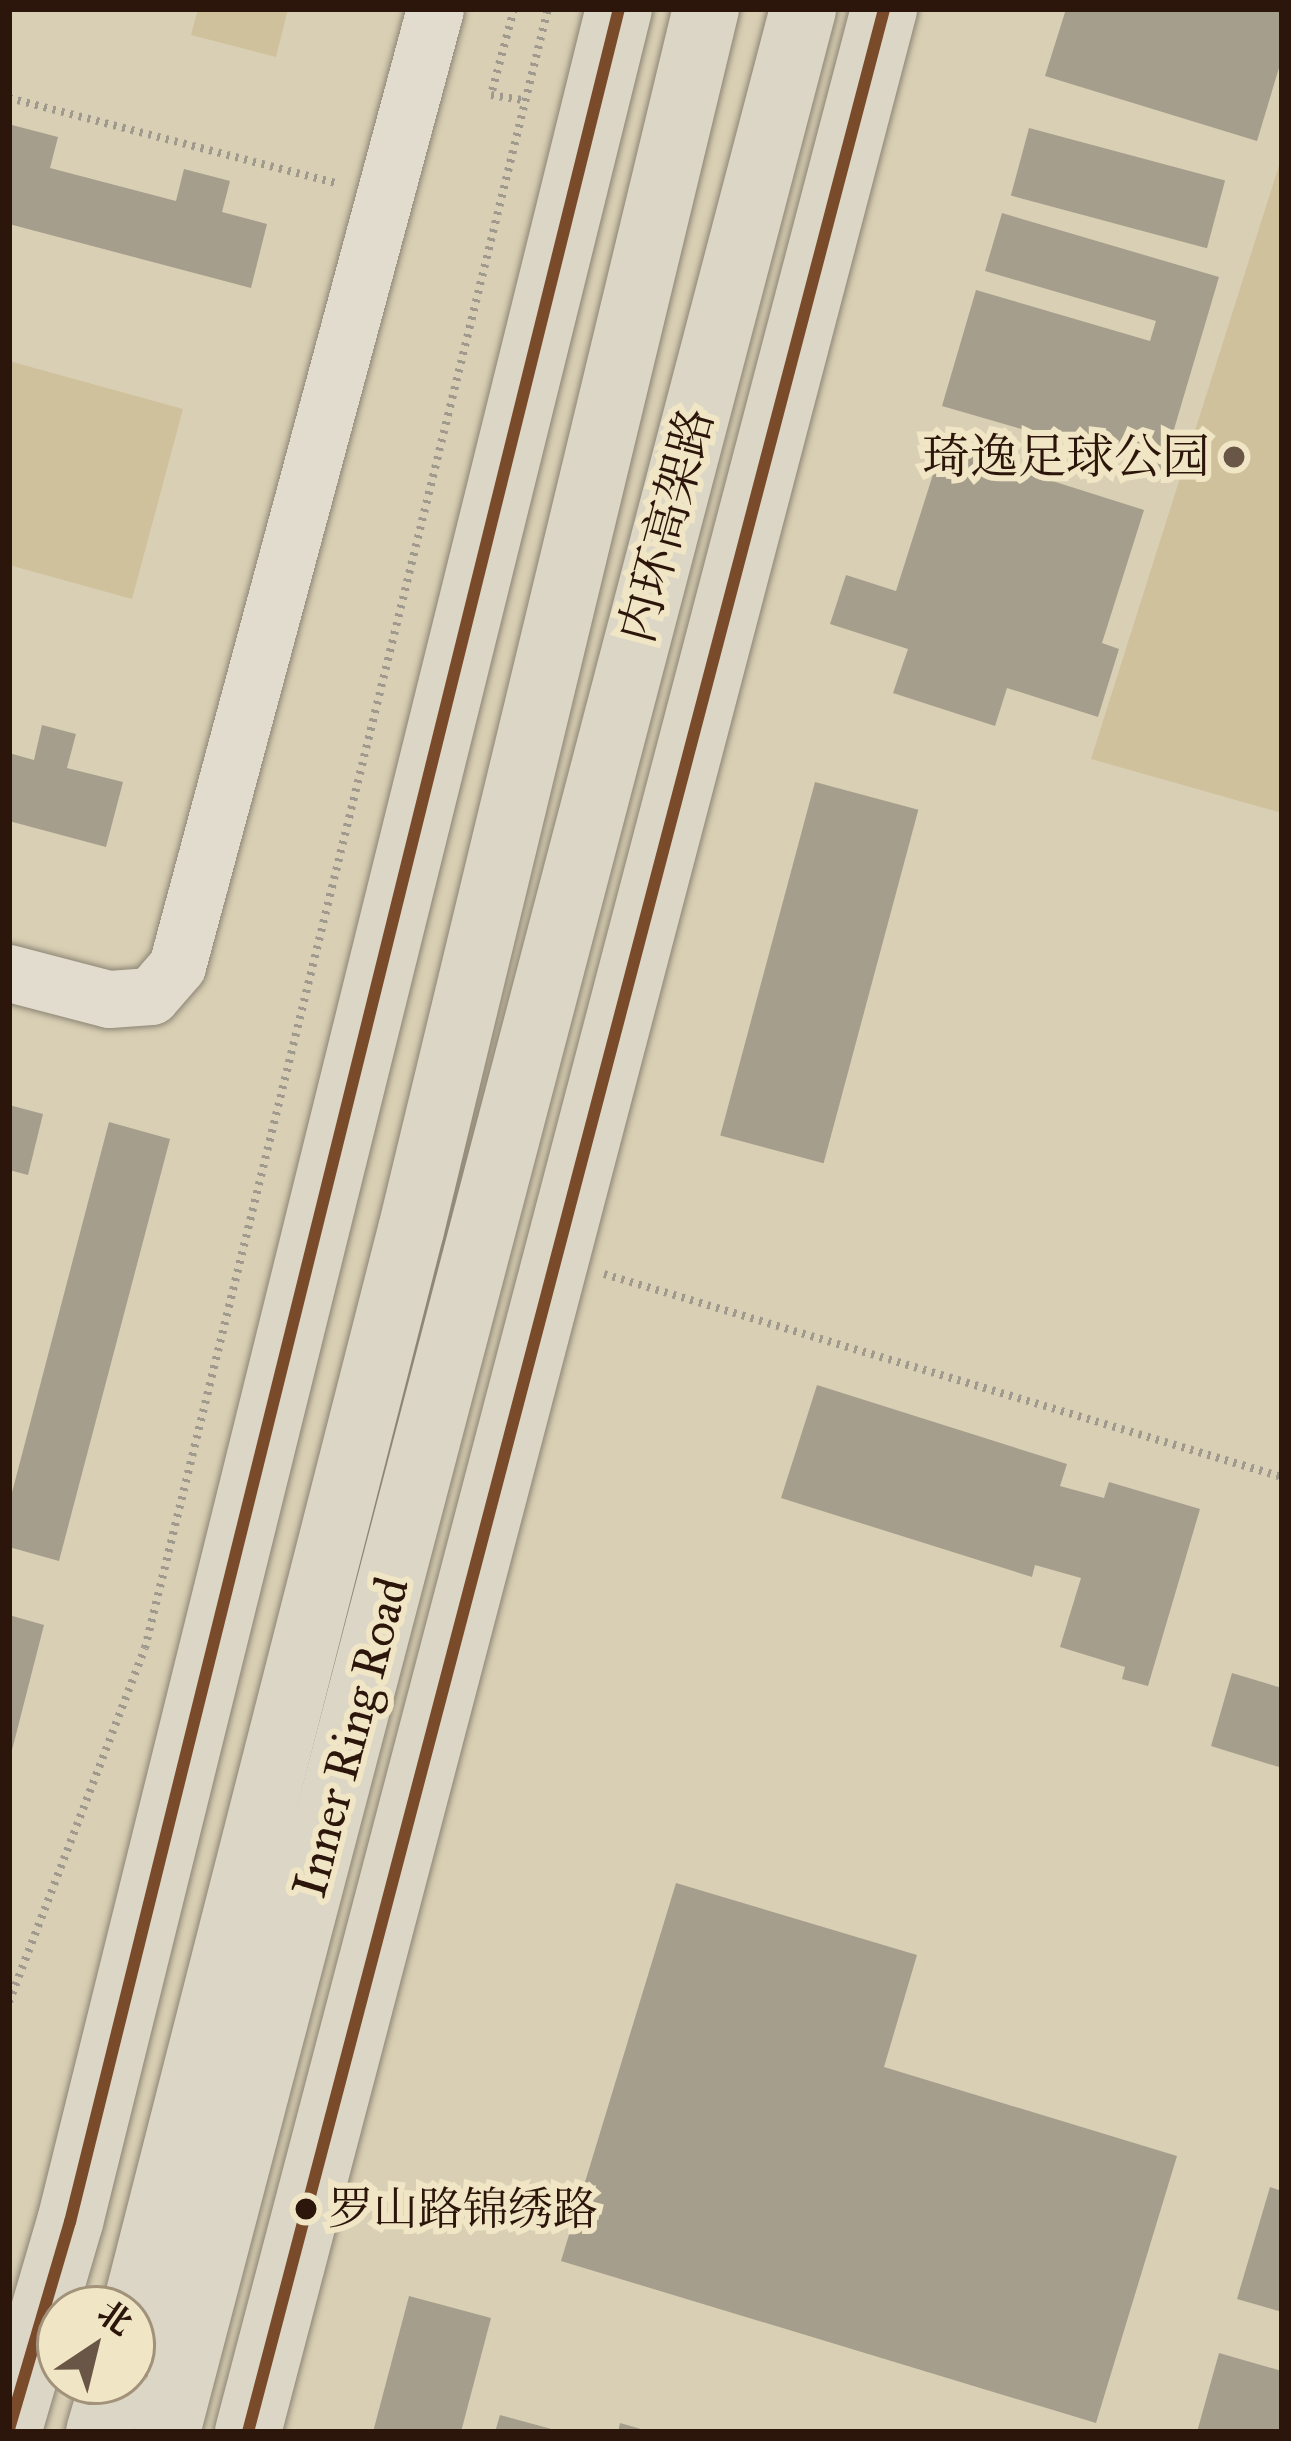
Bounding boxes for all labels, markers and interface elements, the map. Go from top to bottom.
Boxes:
street label: 内环高架路 [607,402,725,648]
place label: 琦逸足球公园 [922,428,1210,486]
marker: 琦逸足球公园 [1221,444,1247,470]
street label: Inner Ring Road [280,1571,420,1903]
place label: 罗山路锦绣路 [328,2182,598,2236]
marker: 罗山路锦绣路 [295,2198,317,2220]
north arrow [36,2285,156,2405]
text: 北 [90,2292,140,2344]

